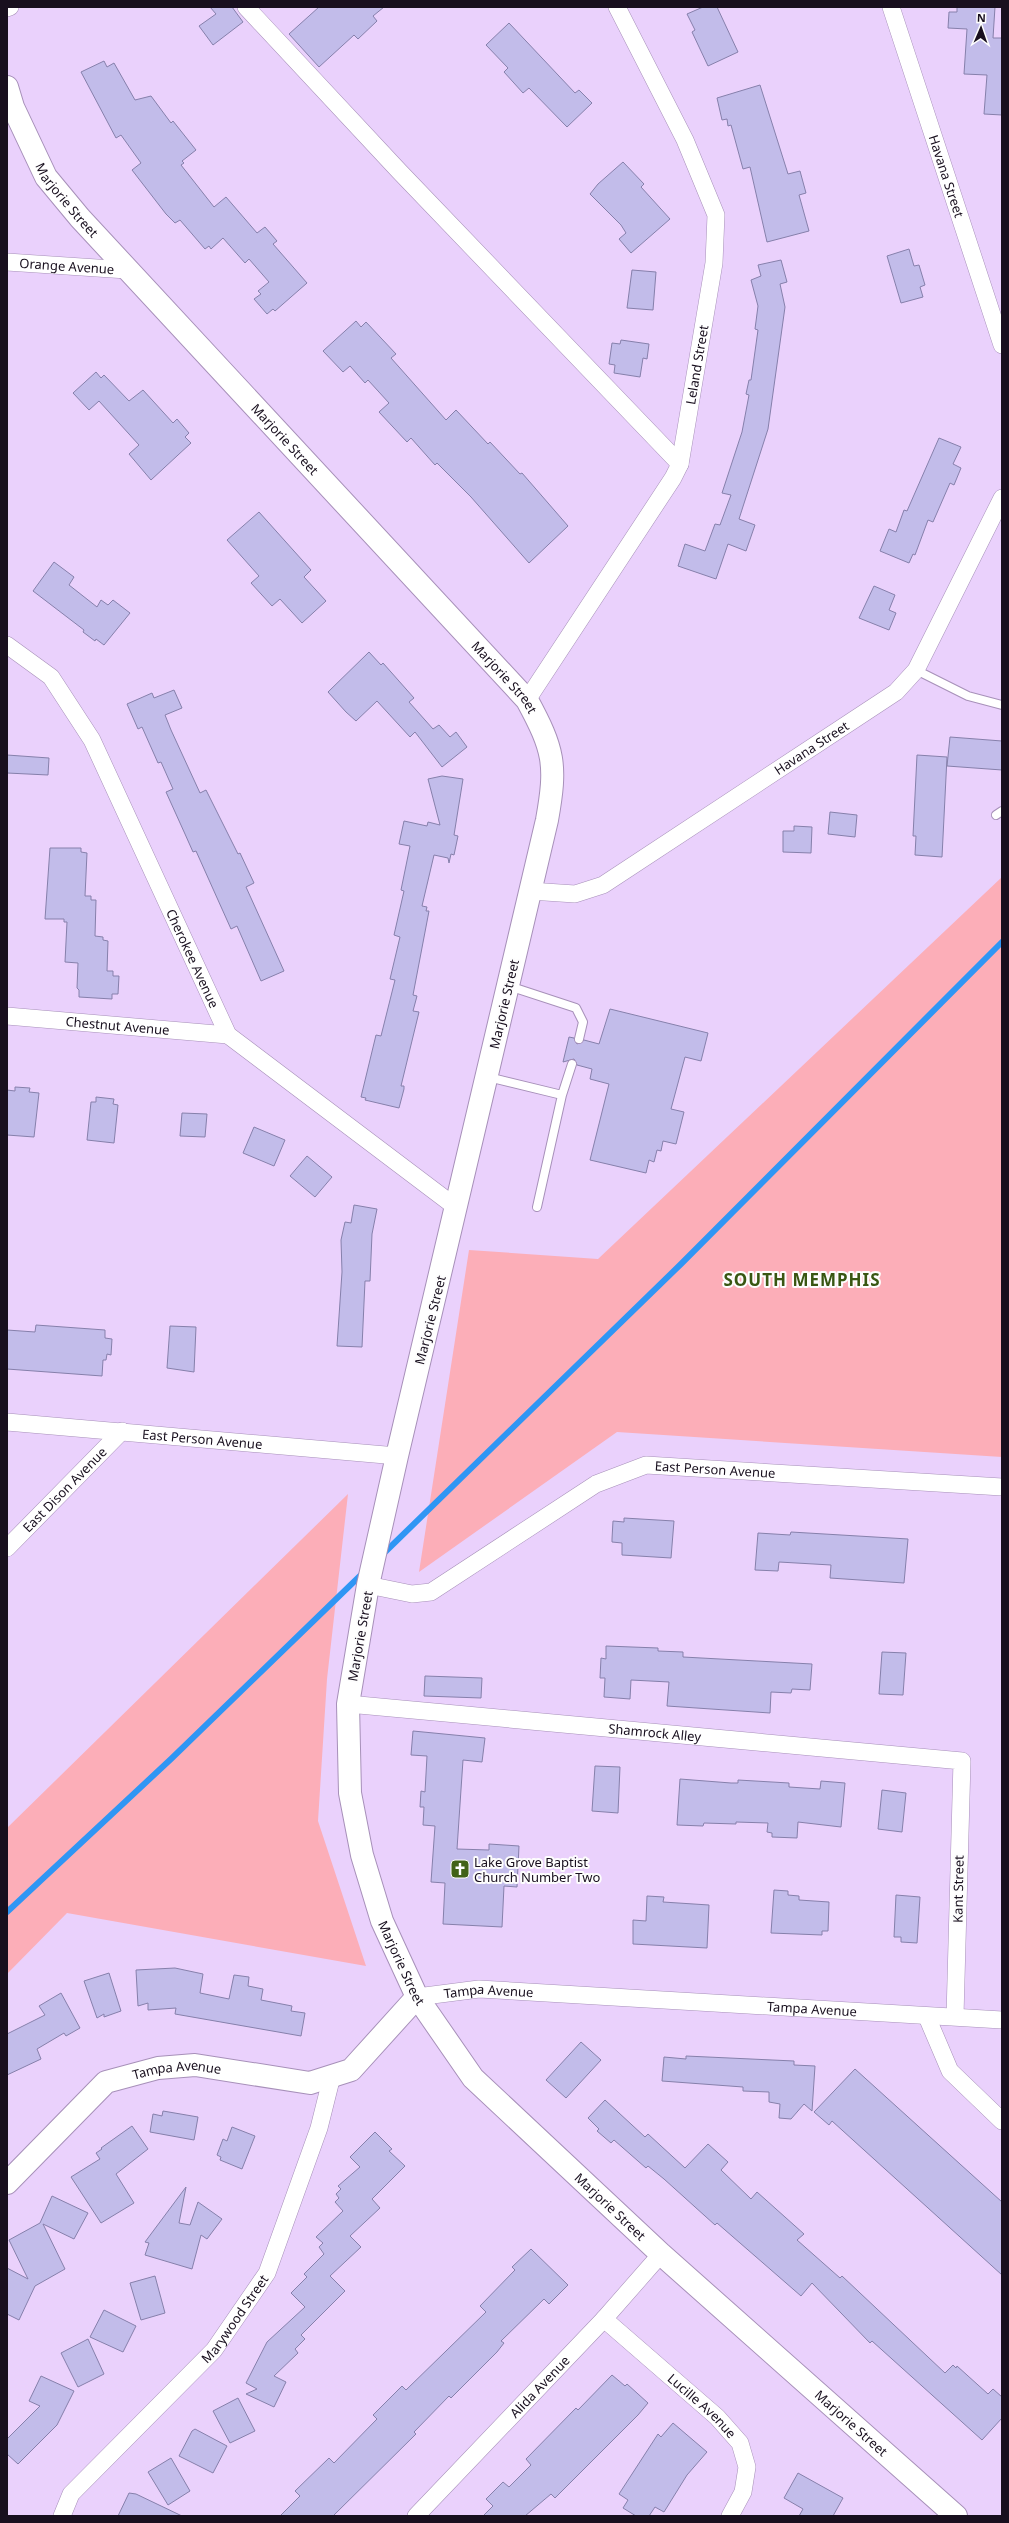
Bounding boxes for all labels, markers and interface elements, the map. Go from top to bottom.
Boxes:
north arrow [961,8,1001,48]
text: N [977,10,986,25]
street label: Havana Street [925,132,969,220]
street label: Marjorie Street [31,160,103,241]
street label: Orange Avenue [19,254,115,278]
street label: Leland Street [681,323,712,406]
street label: Marjorie Street [247,399,323,479]
street label: Marjorie Street [468,637,542,717]
street label: Havana Street [771,716,852,779]
street label: Cherokee Avenue [162,906,223,1011]
street label: Marjorie Street [485,957,523,1051]
street label: Chestnut Avenue [65,1012,170,1039]
district label: SOUTH MEMPHIS [723,1268,881,1291]
street label: Marjorie Street [410,1273,450,1367]
street label: East Person Avenue [141,1425,263,1453]
street label: East Dison Avenue [18,1443,110,1536]
street label: East Person Avenue [654,1457,776,1482]
street label: Marjorie Street [343,1589,377,1683]
street label: Shamrock Alley [608,1719,702,1746]
place label: Lake Grove Baptist Church Number Two [474,1853,600,1886]
street label: Kant Street [948,1855,968,1923]
church icon: Lake Grove Baptist Church Number Two [449,1858,471,1880]
street label: Marjorie Street [374,1918,429,2009]
street label: Tampa Avenue [443,1980,534,2002]
street label: Tampa Avenue [766,1997,857,2020]
street label: Tampa Avenue [130,2056,223,2084]
street label: Marjorie Street [571,2169,650,2245]
street label: Marywood Street [197,2271,272,2367]
street label: Alida Avenue [506,2352,574,2421]
street label: Lucille Avenue [664,2369,740,2442]
street label: Marjorie Street [811,2386,892,2460]

